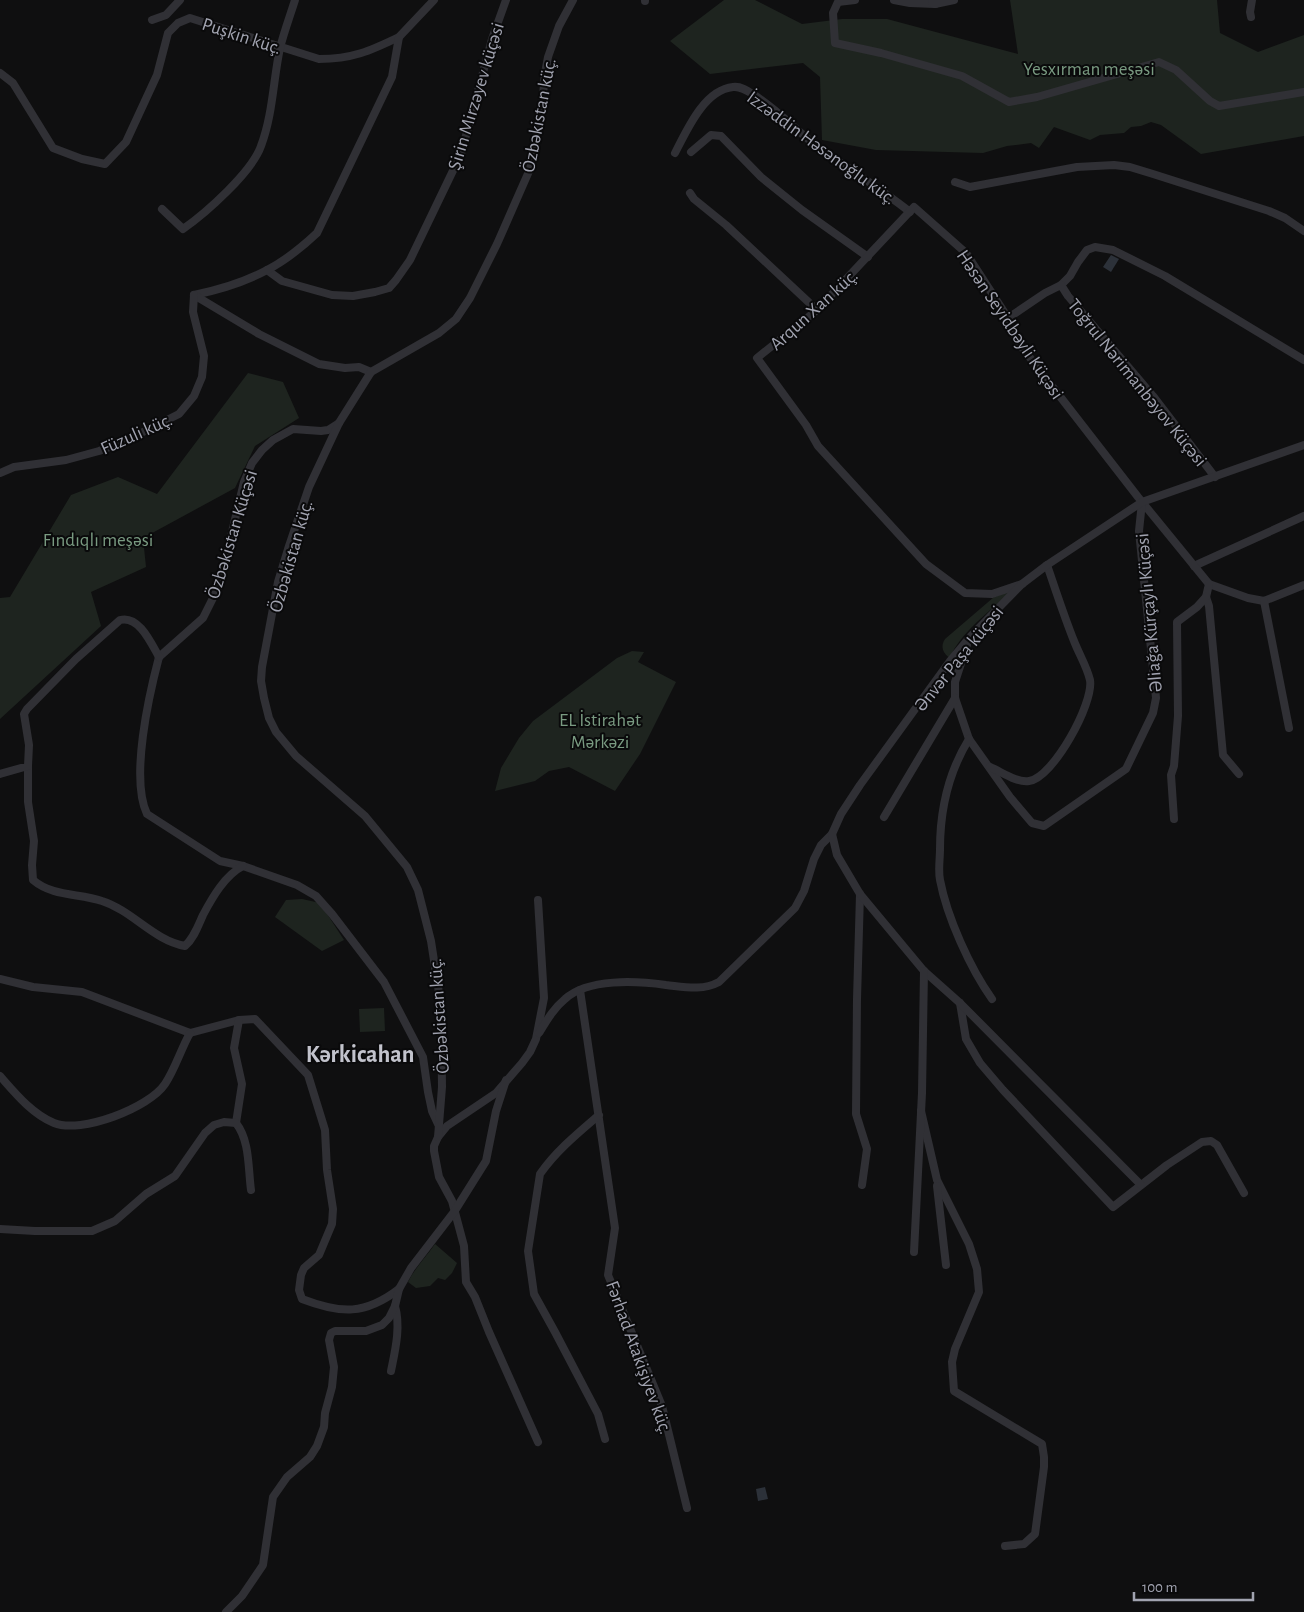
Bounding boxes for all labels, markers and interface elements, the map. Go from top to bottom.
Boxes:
street label: Puşkin küç. [200,15,283,58]
street label: Şirin Mirzəyev küçəsi [445,21,508,172]
street label: Özbəkistan küç. [518,56,560,174]
park label: Yesxırman meşəsi [1023,60,1155,79]
street label: İzzəddin Həsənoğlu küç. [743,87,900,209]
street label: Həsən Seyidbəyli Küçəsi [953,247,1067,403]
street label: Arqun Xan küç. [766,266,862,354]
street label: Toğrul Nərimanbəyov Küçəsi [1064,296,1210,470]
street label: Füzuli küç. [98,410,175,459]
street label: Özbəkistan Küçəsi [203,467,261,601]
street label: Özbəkistan küç. [265,498,317,615]
park label: Fındıqlı meşəsi [43,531,153,550]
street label: Əliağa Kürçaylı Küçəsi [1133,532,1166,693]
street label: Ənvər Paşa küçəsi [911,603,1007,715]
park label: EL İstirahət Mərkəzi [559,710,641,752]
street label: Özbəkistan küç. [425,958,453,1074]
district label: Kərkicahan [306,1043,414,1067]
street label: Fərhad Atakişiyev küç. [602,1278,675,1437]
scale bar [1134,1570,1253,1602]
text: 100 m [1142,1580,1177,1595]

